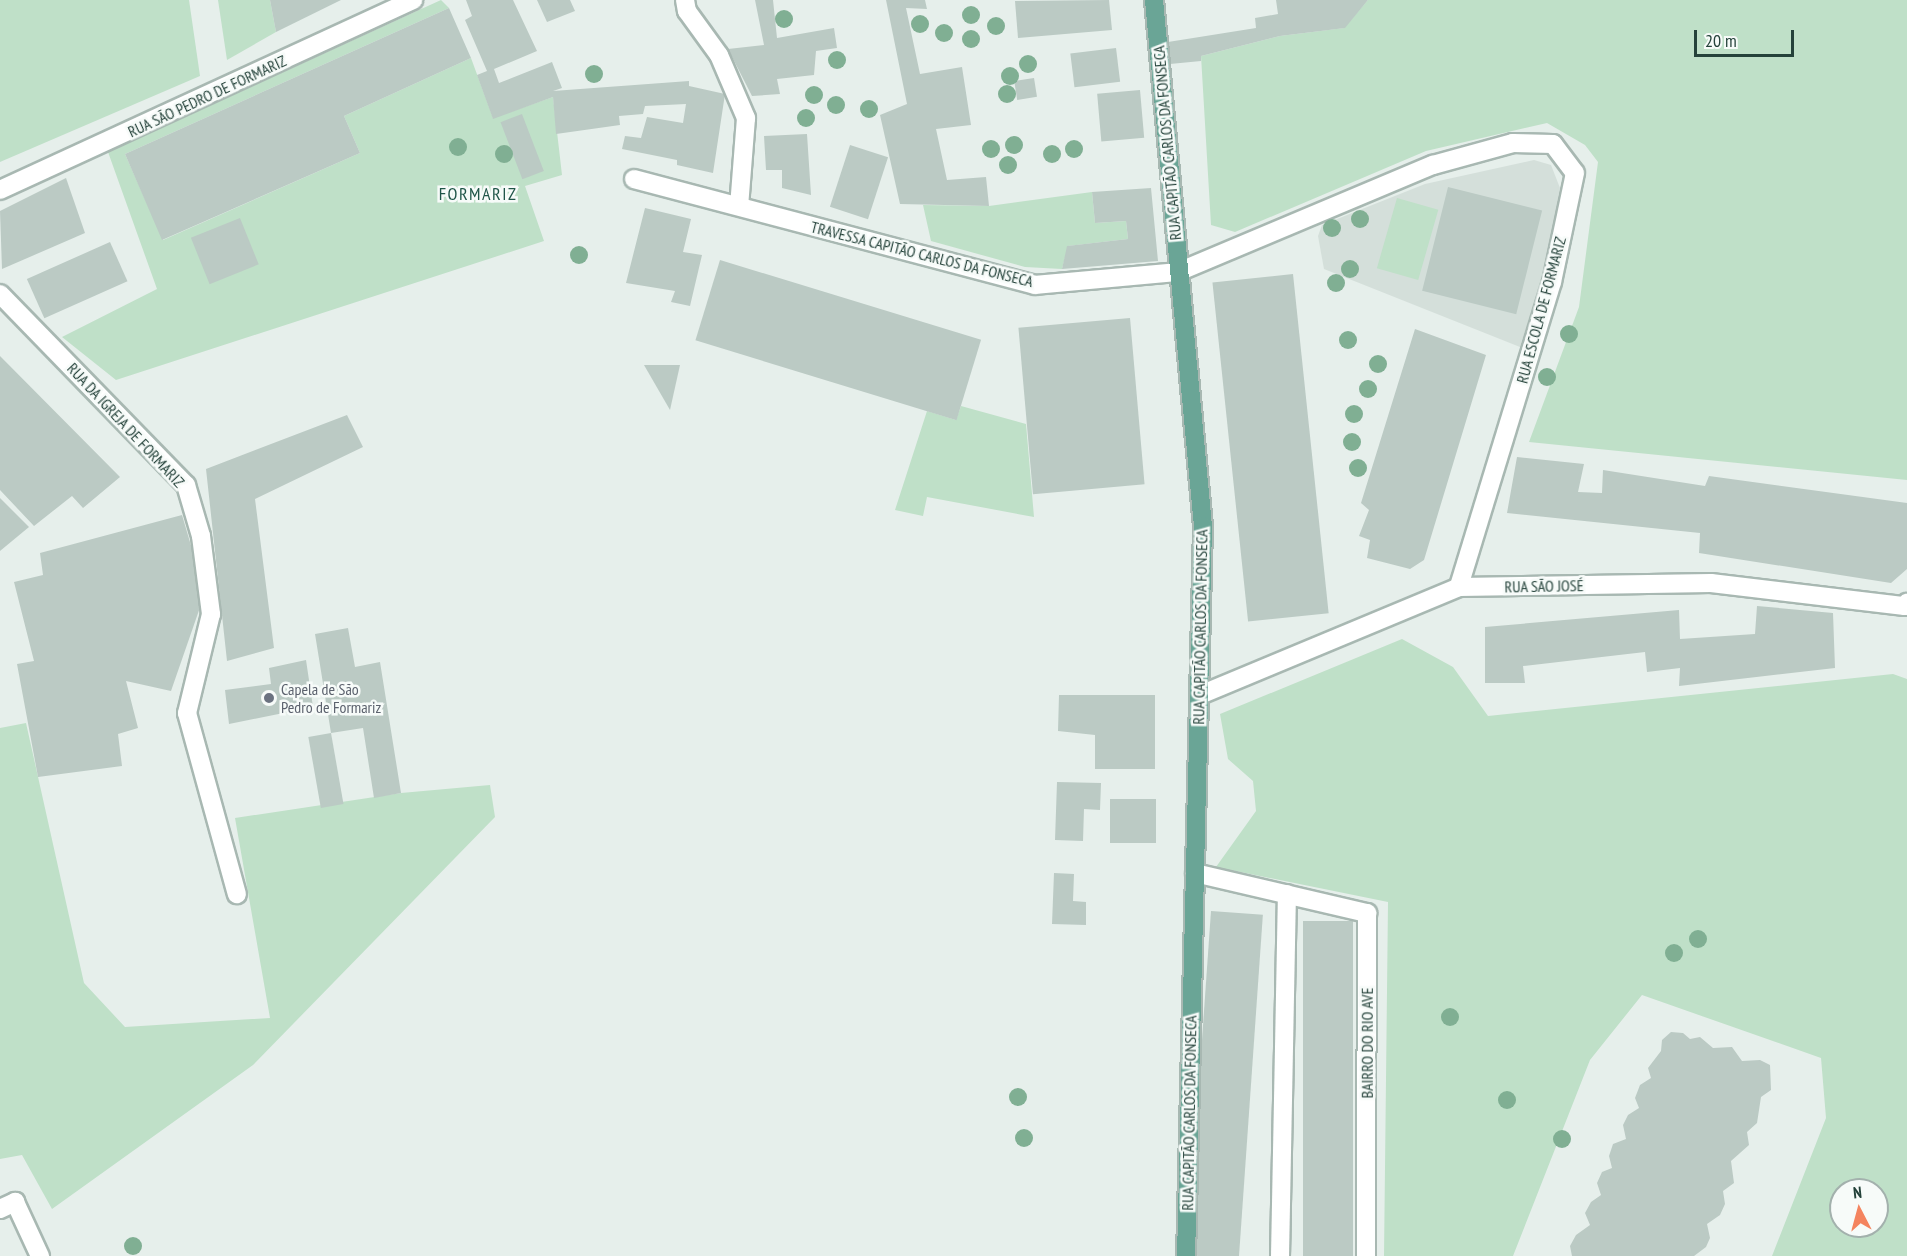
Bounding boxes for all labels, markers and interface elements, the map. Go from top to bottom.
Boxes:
scale bar [1697,18,1798,56]
text: 20 m [1705,29,1737,52]
street label: RUA CAPITÃO CARLOS DA FONSECA [1149,44,1185,242]
street label: RUA SÃO PEDRO DE FORMARIZ [125,51,289,141]
district label: FORMARIZ [439,183,517,205]
street label: TRAVESSA CAPITÃO CARLOS DA FONSECA [808,217,1036,291]
street label: RUA ESCOLA DE FORMARIZ [1512,234,1570,386]
street label: RUA DA IGREJA DE FORMARIZ [63,358,189,492]
street label: RUA CAPITÃO CARLOS DA FONSECA [1189,529,1211,725]
street label: RUA SÃO JOSÉ [1504,576,1584,596]
place label: Capela de São Pedro de Formariz [281,679,381,717]
marker: Capela de São Pedro de Formariz [262,691,276,705]
street label: BAIRRO DO RIO AVE [1357,987,1377,1099]
street label: RUA CAPITÃO CARLOS DA FONSECA [1178,1015,1200,1211]
north arrow [1829,1178,1889,1238]
text: N [1852,1182,1863,1202]

